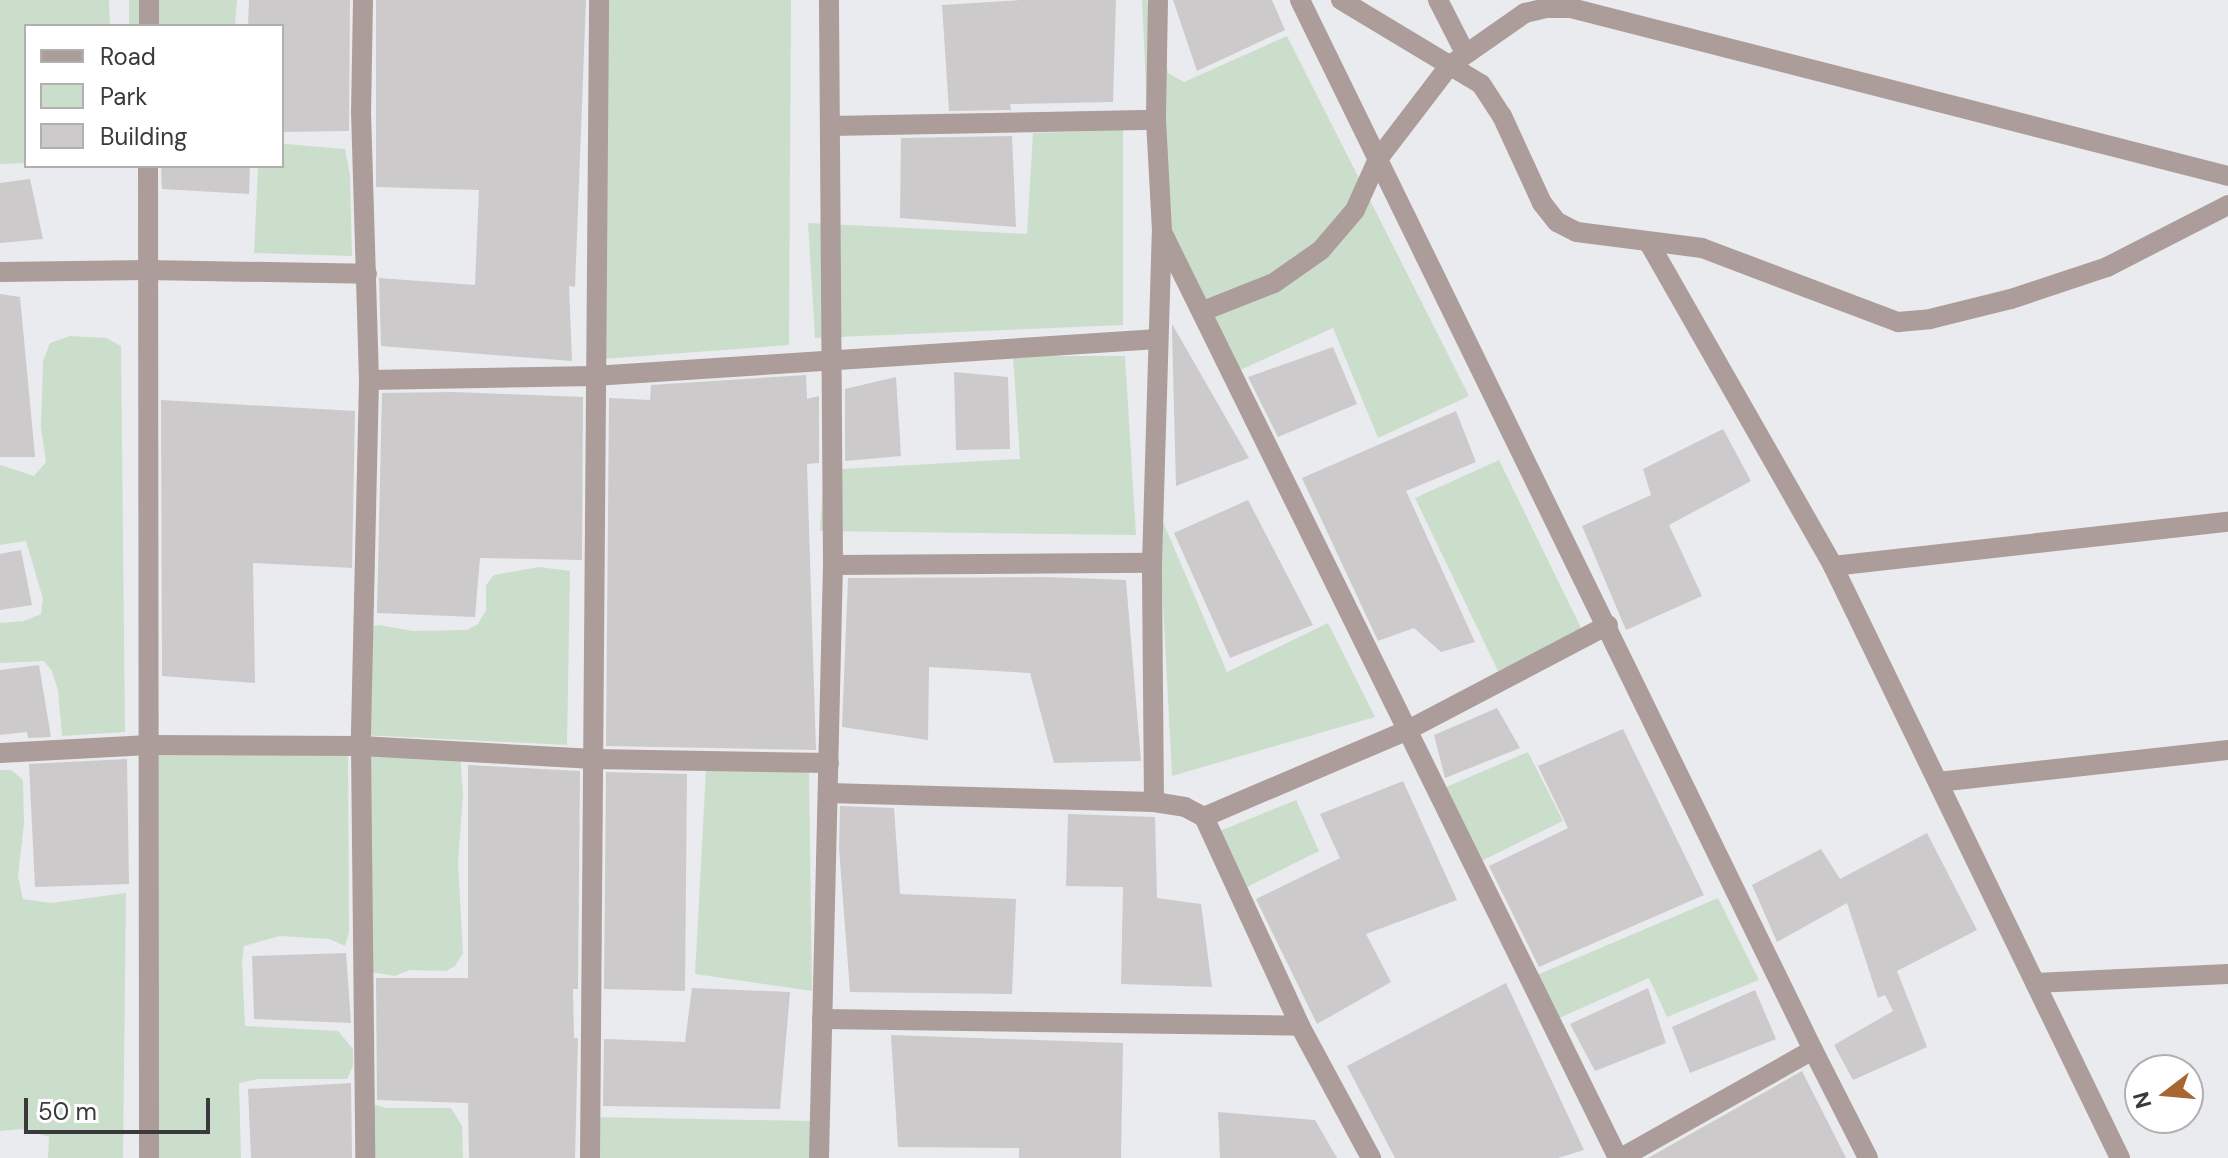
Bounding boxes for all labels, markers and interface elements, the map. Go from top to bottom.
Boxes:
legend [24,24,284,168]
text: Road [100,41,156,72]
text: Park [100,81,147,112]
text: Building [100,121,187,152]
north arrow [2124,1054,2204,1134]
scale bar [28,1082,214,1132]
text: N [2126,1089,2159,1112]
text: 50 m [38,1096,97,1127]

